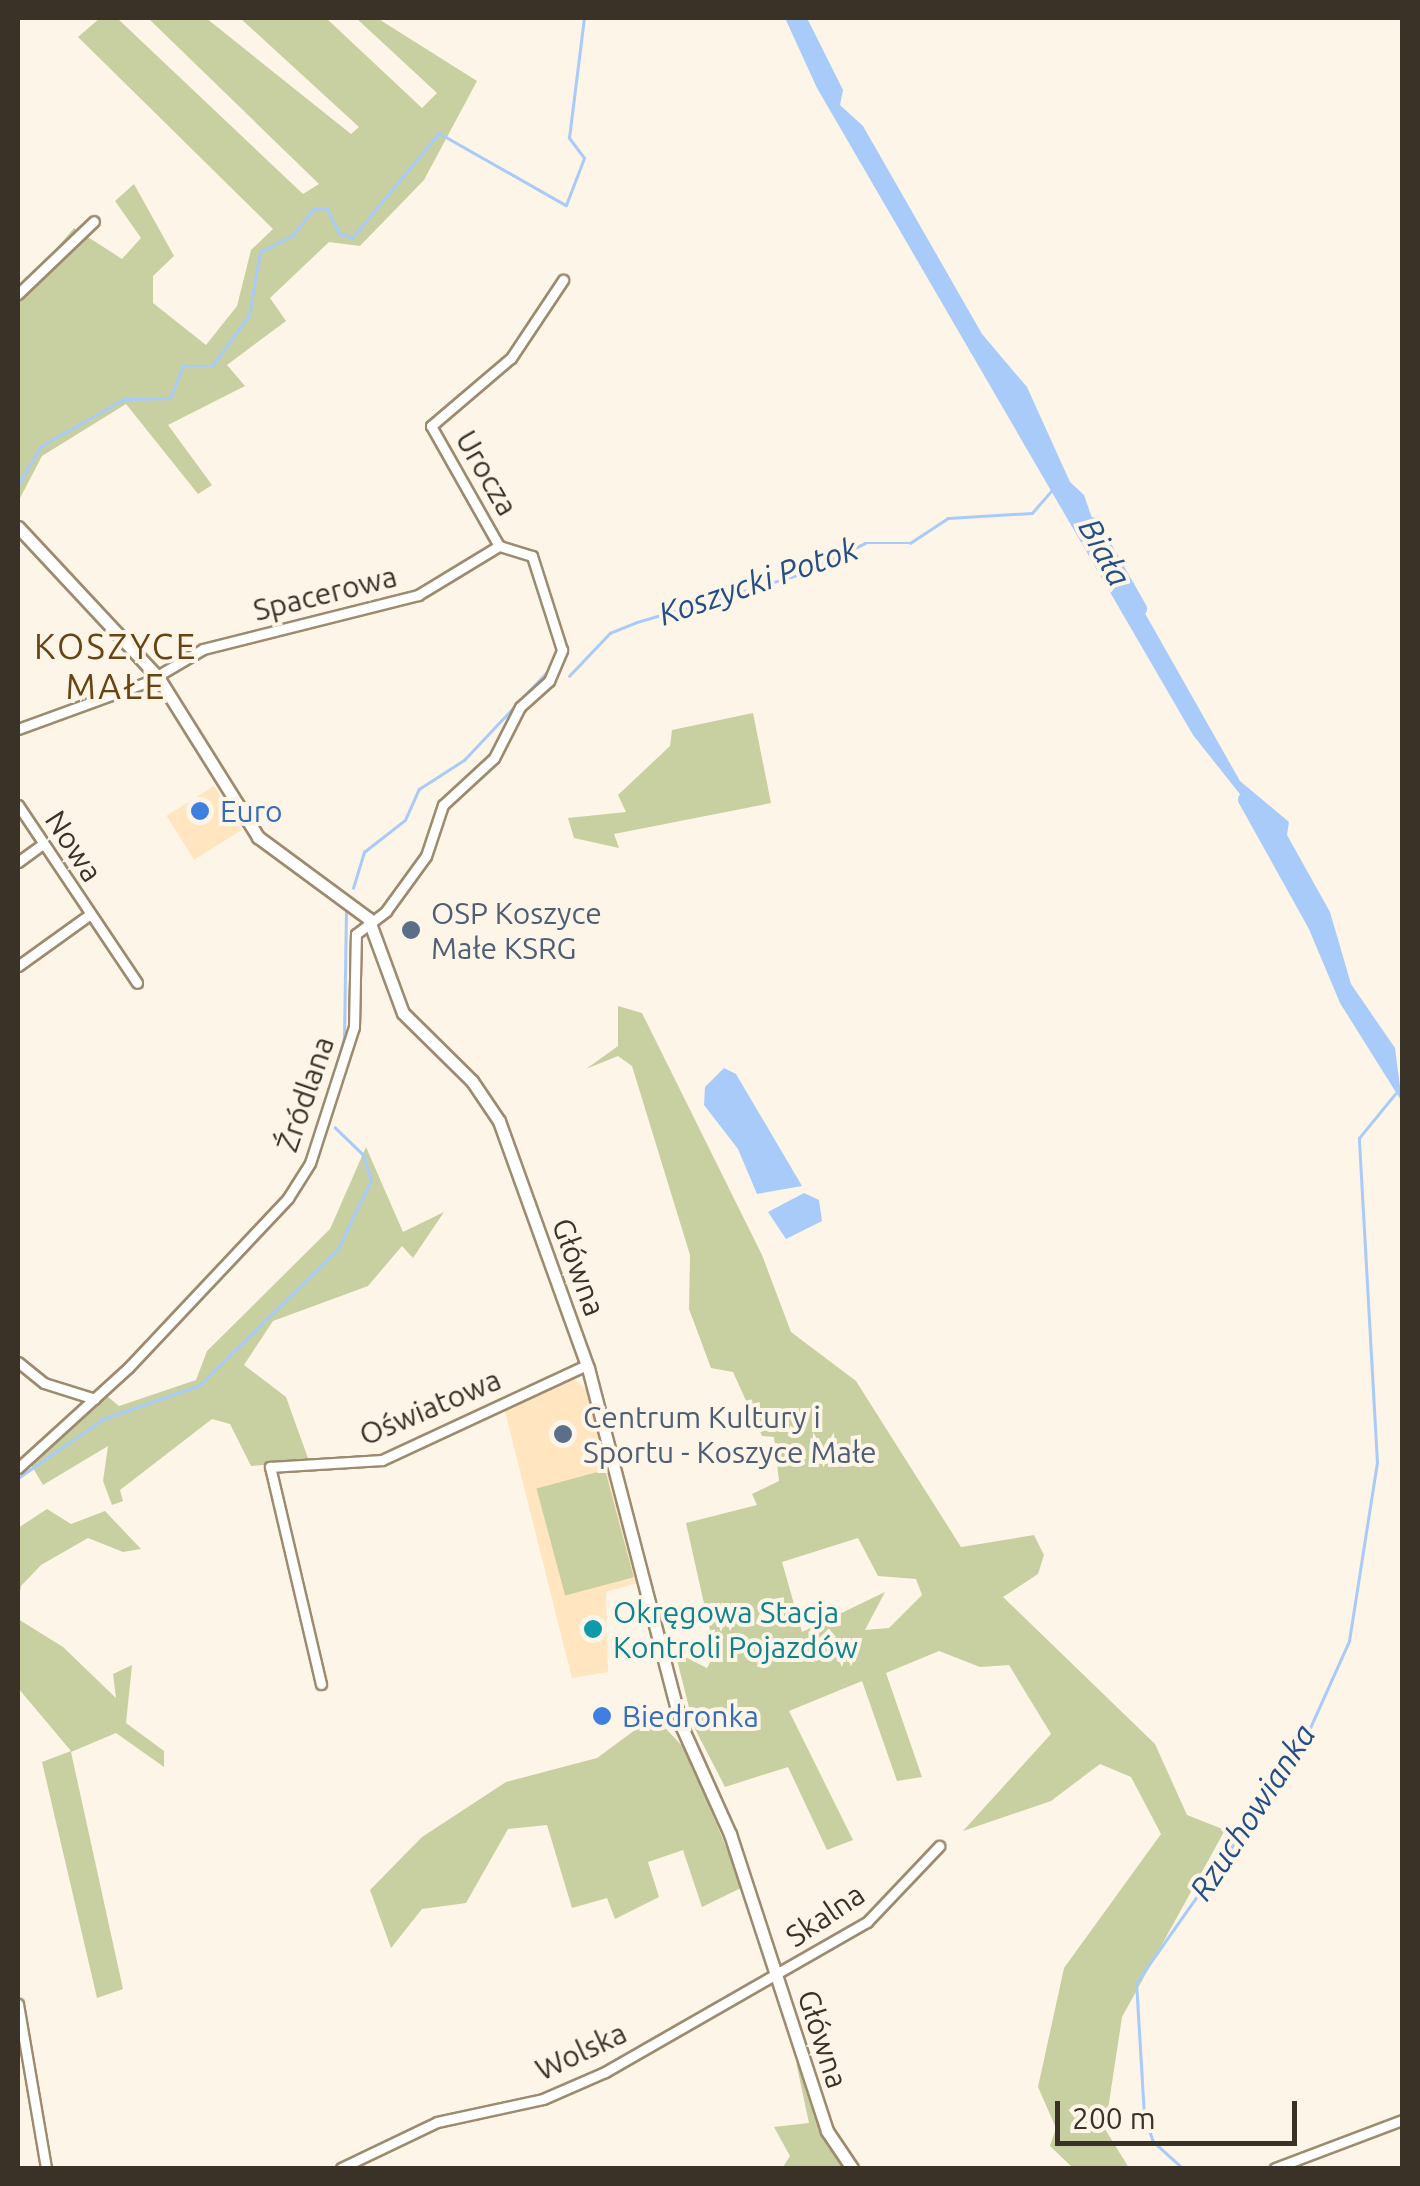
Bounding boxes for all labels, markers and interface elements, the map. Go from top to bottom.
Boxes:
street label: Urocza [448,424,526,522]
water label: Biała [1071,511,1139,593]
water label: Koszycki Potok [653,529,863,633]
street label: Spacerowa [250,558,400,628]
district label: KOSZYCE MAŁE [34,625,198,707]
place label: Euro [220,793,283,829]
marker: Euro [189,800,211,822]
street label: Nowa [38,804,110,888]
place label: OSP Koszyce Małe KSRG [431,895,602,966]
marker: OSP Koszyce Małe KSRG [400,919,422,941]
street label: Źródlana [269,1032,341,1156]
street label: Główna [545,1213,613,1321]
street label: Oświatowa [354,1361,506,1453]
place label: Centrum Kultury i Sportu - Koszyce Małe [583,1399,877,1470]
marker: Centrum Kultury i Sportu - Koszyce Małe [552,1423,574,1445]
place label: Okręgowa Stacja Kontroli Pojazdów [613,1594,858,1664]
marker: Okręgowa Stacja Kontroli Pojazdów [582,1618,604,1640]
place label: Biedronka [622,1698,759,1734]
marker: Biedronka [591,1705,613,1727]
water label: Rzuchowianka [1181,1717,1323,1907]
street label: Skalna [779,1876,871,1954]
street label: Główna [790,1985,856,2093]
street label: Wolska [530,2014,632,2088]
scale bar [1060,2081,1302,2143]
text: 200 m [1072,2101,1156,2135]

